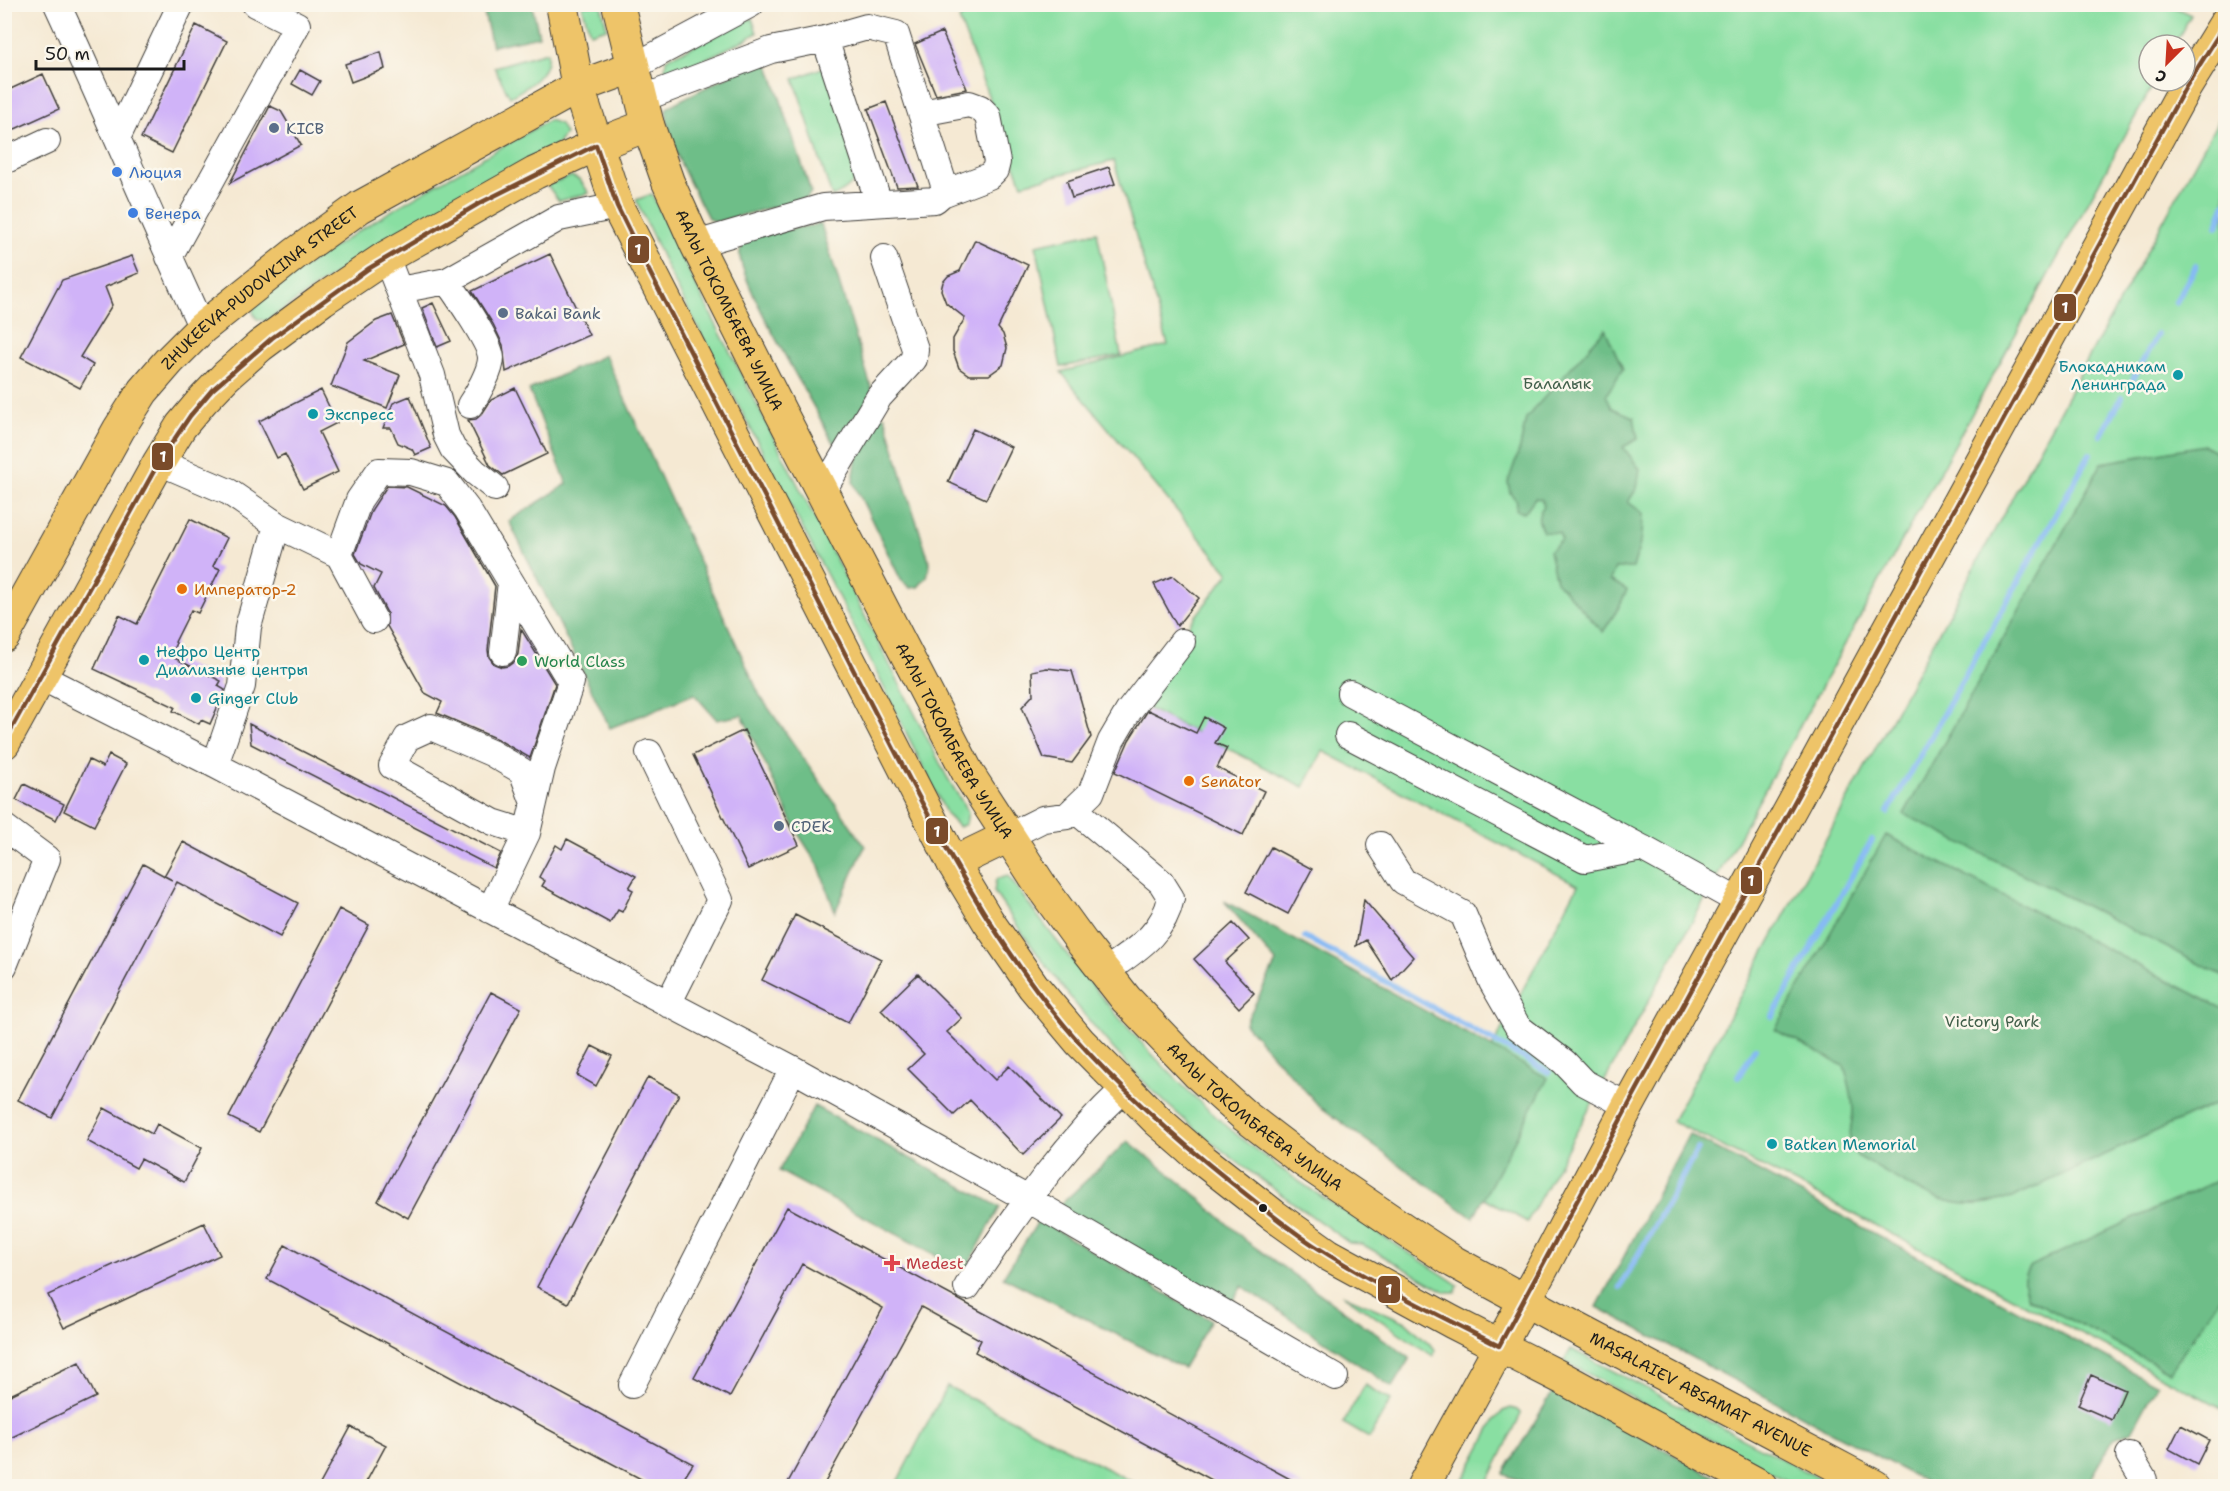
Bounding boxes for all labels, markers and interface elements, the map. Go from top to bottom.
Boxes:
scale bar [36,33,184,71]
north arrow [2137,33,2197,93]
text: 50 m [45,42,90,66]
text: С [2152,65,2170,88]
place label: KICB [286,118,324,139]
marker: KICB [267,121,281,135]
place label: Люция [129,162,182,183]
marker: Люция [110,165,124,179]
street label: ZHUKEEVA-PUDOVKINA STREET [156,202,363,374]
place label: Венера [145,203,201,224]
marker: Венера [126,206,140,220]
street label: ААЛЫ ТОКОМБАЕВА УЛИЦА [671,206,788,414]
line badge: 1 [627,235,650,264]
text: 1 [634,239,642,260]
line badge: 1 [2053,293,2077,322]
text: 1 [2061,297,2069,318]
place label: Bakai Bank [515,303,601,324]
marker: Bakai Bank [496,306,510,320]
place label: Блокадникам Ленинграда [2058,356,2166,395]
marker: Блокадникам Ленинграда [2171,368,2185,382]
park label: Балалык [1523,373,1592,394]
place label: Экспресс [325,404,394,425]
marker: Экспресс [306,407,320,421]
line badge: 1 [151,442,174,471]
text: 1 [159,446,167,467]
place label: Император-2 [194,579,297,600]
marker: Император-2 [175,582,189,596]
street label: ААЛЫ ТОКОМБАЕВА УЛИЦА [891,639,1018,843]
place label: Нефро Центр Диализные центры [156,641,308,680]
place label: World Class [534,651,626,672]
marker: Нефро Центр Диализные центры [137,653,151,667]
marker: World Class [515,654,529,668]
place label: Ginger Club [208,688,298,709]
marker: Ginger Club [189,691,203,705]
place label: Senator [1201,771,1262,792]
marker: Senator [1182,774,1196,788]
place label: CDEK [791,816,832,837]
line badge: 1 [925,817,949,845]
marker: CDEK [772,819,786,833]
text: 1 [933,821,941,842]
line badge: 1 [1740,866,1763,895]
text: 1 [1747,870,1755,891]
park label: Victory Park [1945,1011,2039,1032]
street label: ААЛЫ ТОКОМБАЕВА УЛИЦА [1162,1038,1347,1196]
place label: Batken Memorial [1784,1134,1916,1155]
marker: Batken Memorial [1765,1137,1779,1151]
unlabelled marker [1257,1202,1269,1214]
place label: Medest [906,1253,964,1274]
marker: Medest [883,1254,901,1272]
line badge: 1 [1377,1275,1401,1304]
text: 1 [1385,1279,1393,1300]
street label: MASALAIEV ABSAMAT AVENUE [1586,1327,1815,1462]

